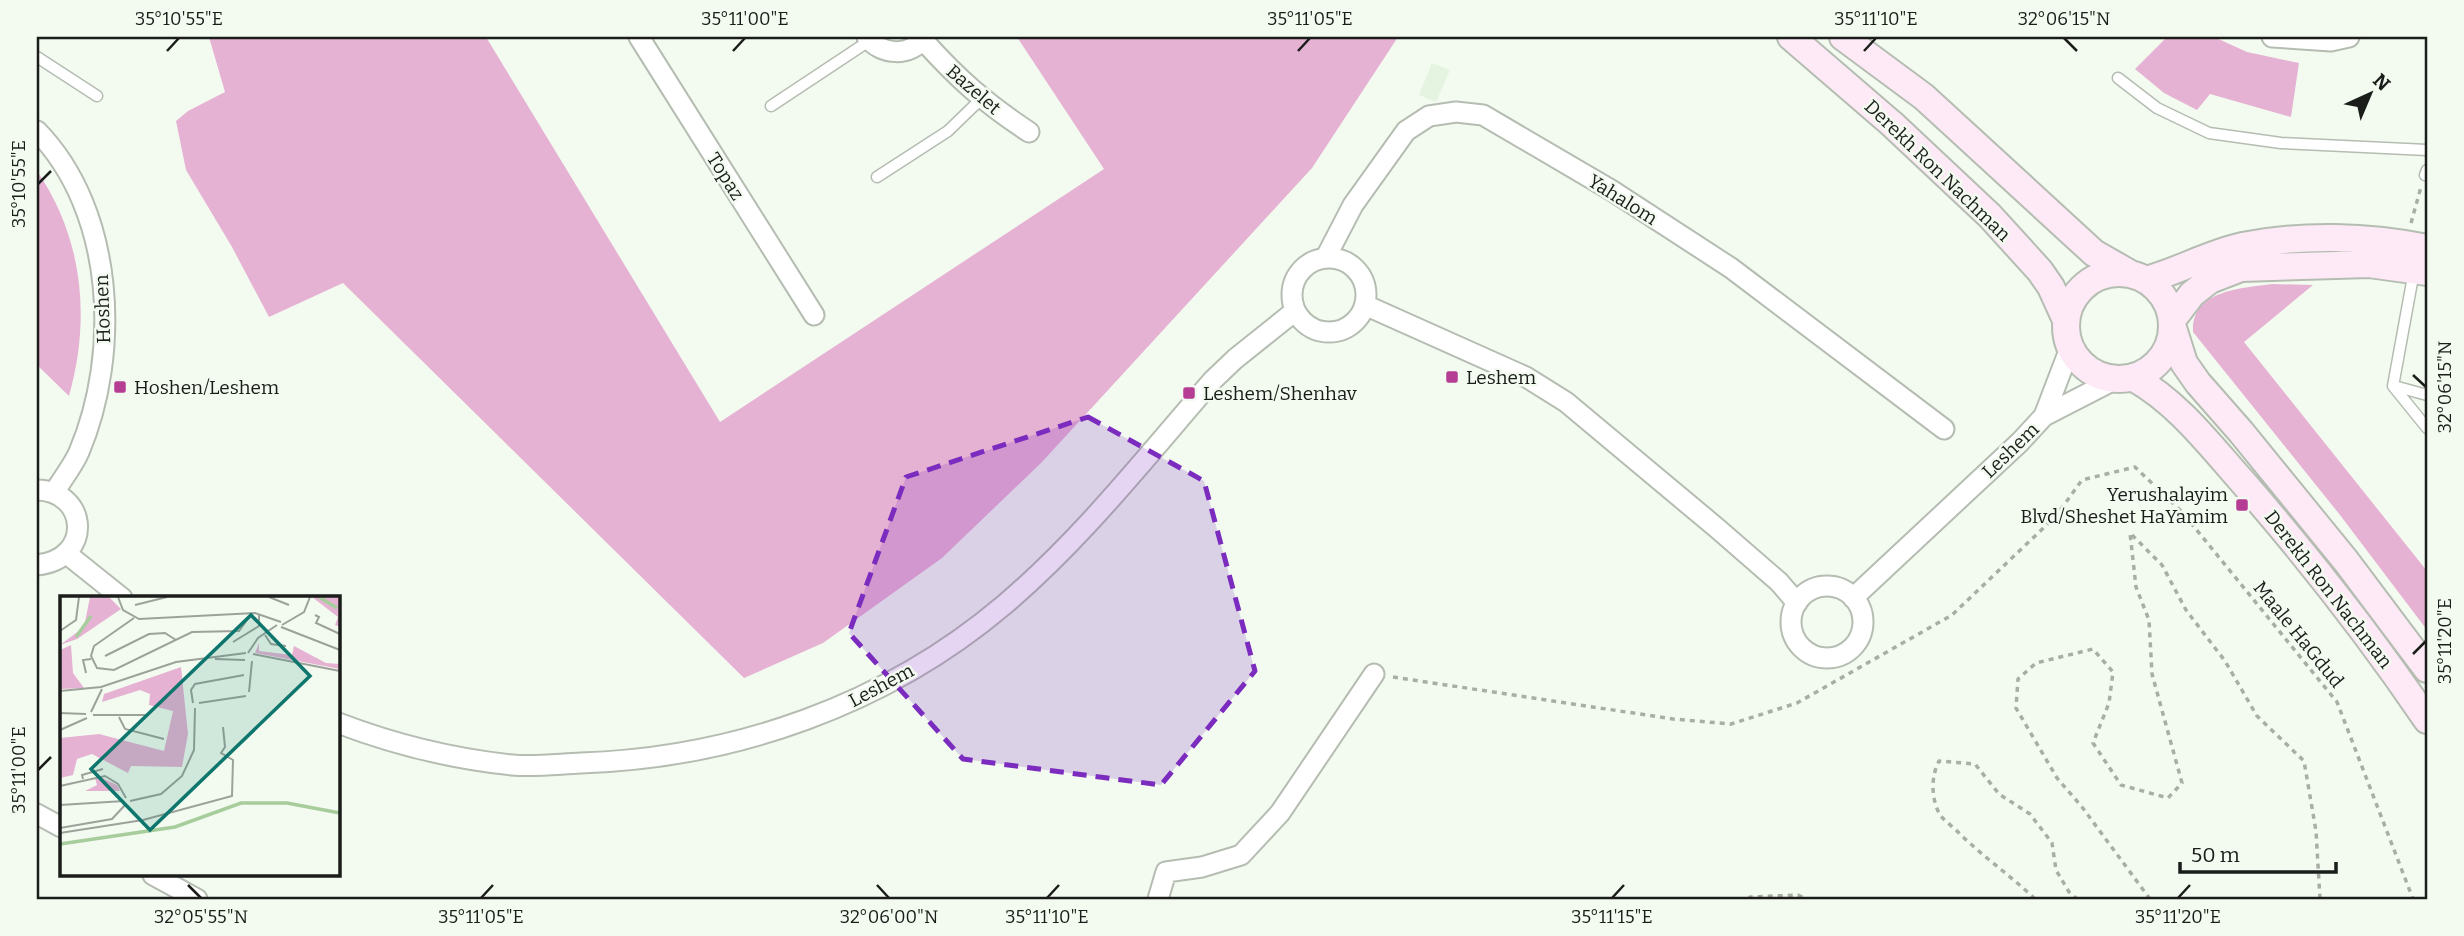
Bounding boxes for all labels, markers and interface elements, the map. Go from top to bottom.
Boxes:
text: 35°10'55"E [135,8,223,30]
text: 35°11'00"E [701,8,789,30]
text: 35°11'05"E [1267,8,1353,30]
text: 35°11'10"E [1834,8,1918,30]
text: 32°06'15"N [2018,8,2110,30]
street label: Bazelet [942,60,1006,119]
north arrow [2334,60,2404,130]
text: N [2368,69,2395,96]
street label: Derekh Ron Nachman [1860,95,2015,246]
text: 35°10'55"E [8,140,30,228]
street label: Topaz [702,148,749,204]
street label: Yahalom [1584,169,1662,230]
street label: Hoshen [90,274,115,344]
text: 32°06'15"N [2434,341,2456,433]
place label: Leshem [1466,366,1536,389]
marker: Leshem [1444,369,1460,385]
place label: Hoshen/Leshem [134,376,279,399]
marker: Hoshen/Leshem [112,379,128,395]
place label: Leshem/Shenhav [1203,382,1358,405]
marker: Leshem/Shenhav [1181,385,1197,401]
street label: Leshem [1977,418,2044,483]
place label: Yerushalayim Blvd/Sheshet HaYamim [2020,483,2228,528]
marker: Yerushalayim Blvd/Sheshet HaYamim [2234,497,2250,513]
street label: Derekh Ron Nachman [2260,506,2397,673]
street label: Maale HaGdud [2249,576,2349,692]
inset map [60,596,340,876]
text: 35°11'20"E [2434,598,2456,684]
street label: Leshem [845,659,918,712]
text: 35°11'00"E [8,726,30,814]
scale bar [2180,831,2336,875]
text: 50 m [2191,842,2240,868]
text: 32°05'55"N [154,906,248,928]
text: 35°11'05"E [438,906,524,928]
text: 32°06'00"N [840,906,938,928]
text: 35°11'10"E [1005,906,1089,928]
text: 35°11'15"E [1571,906,1653,928]
text: 35°11'20"E [2135,906,2221,928]

